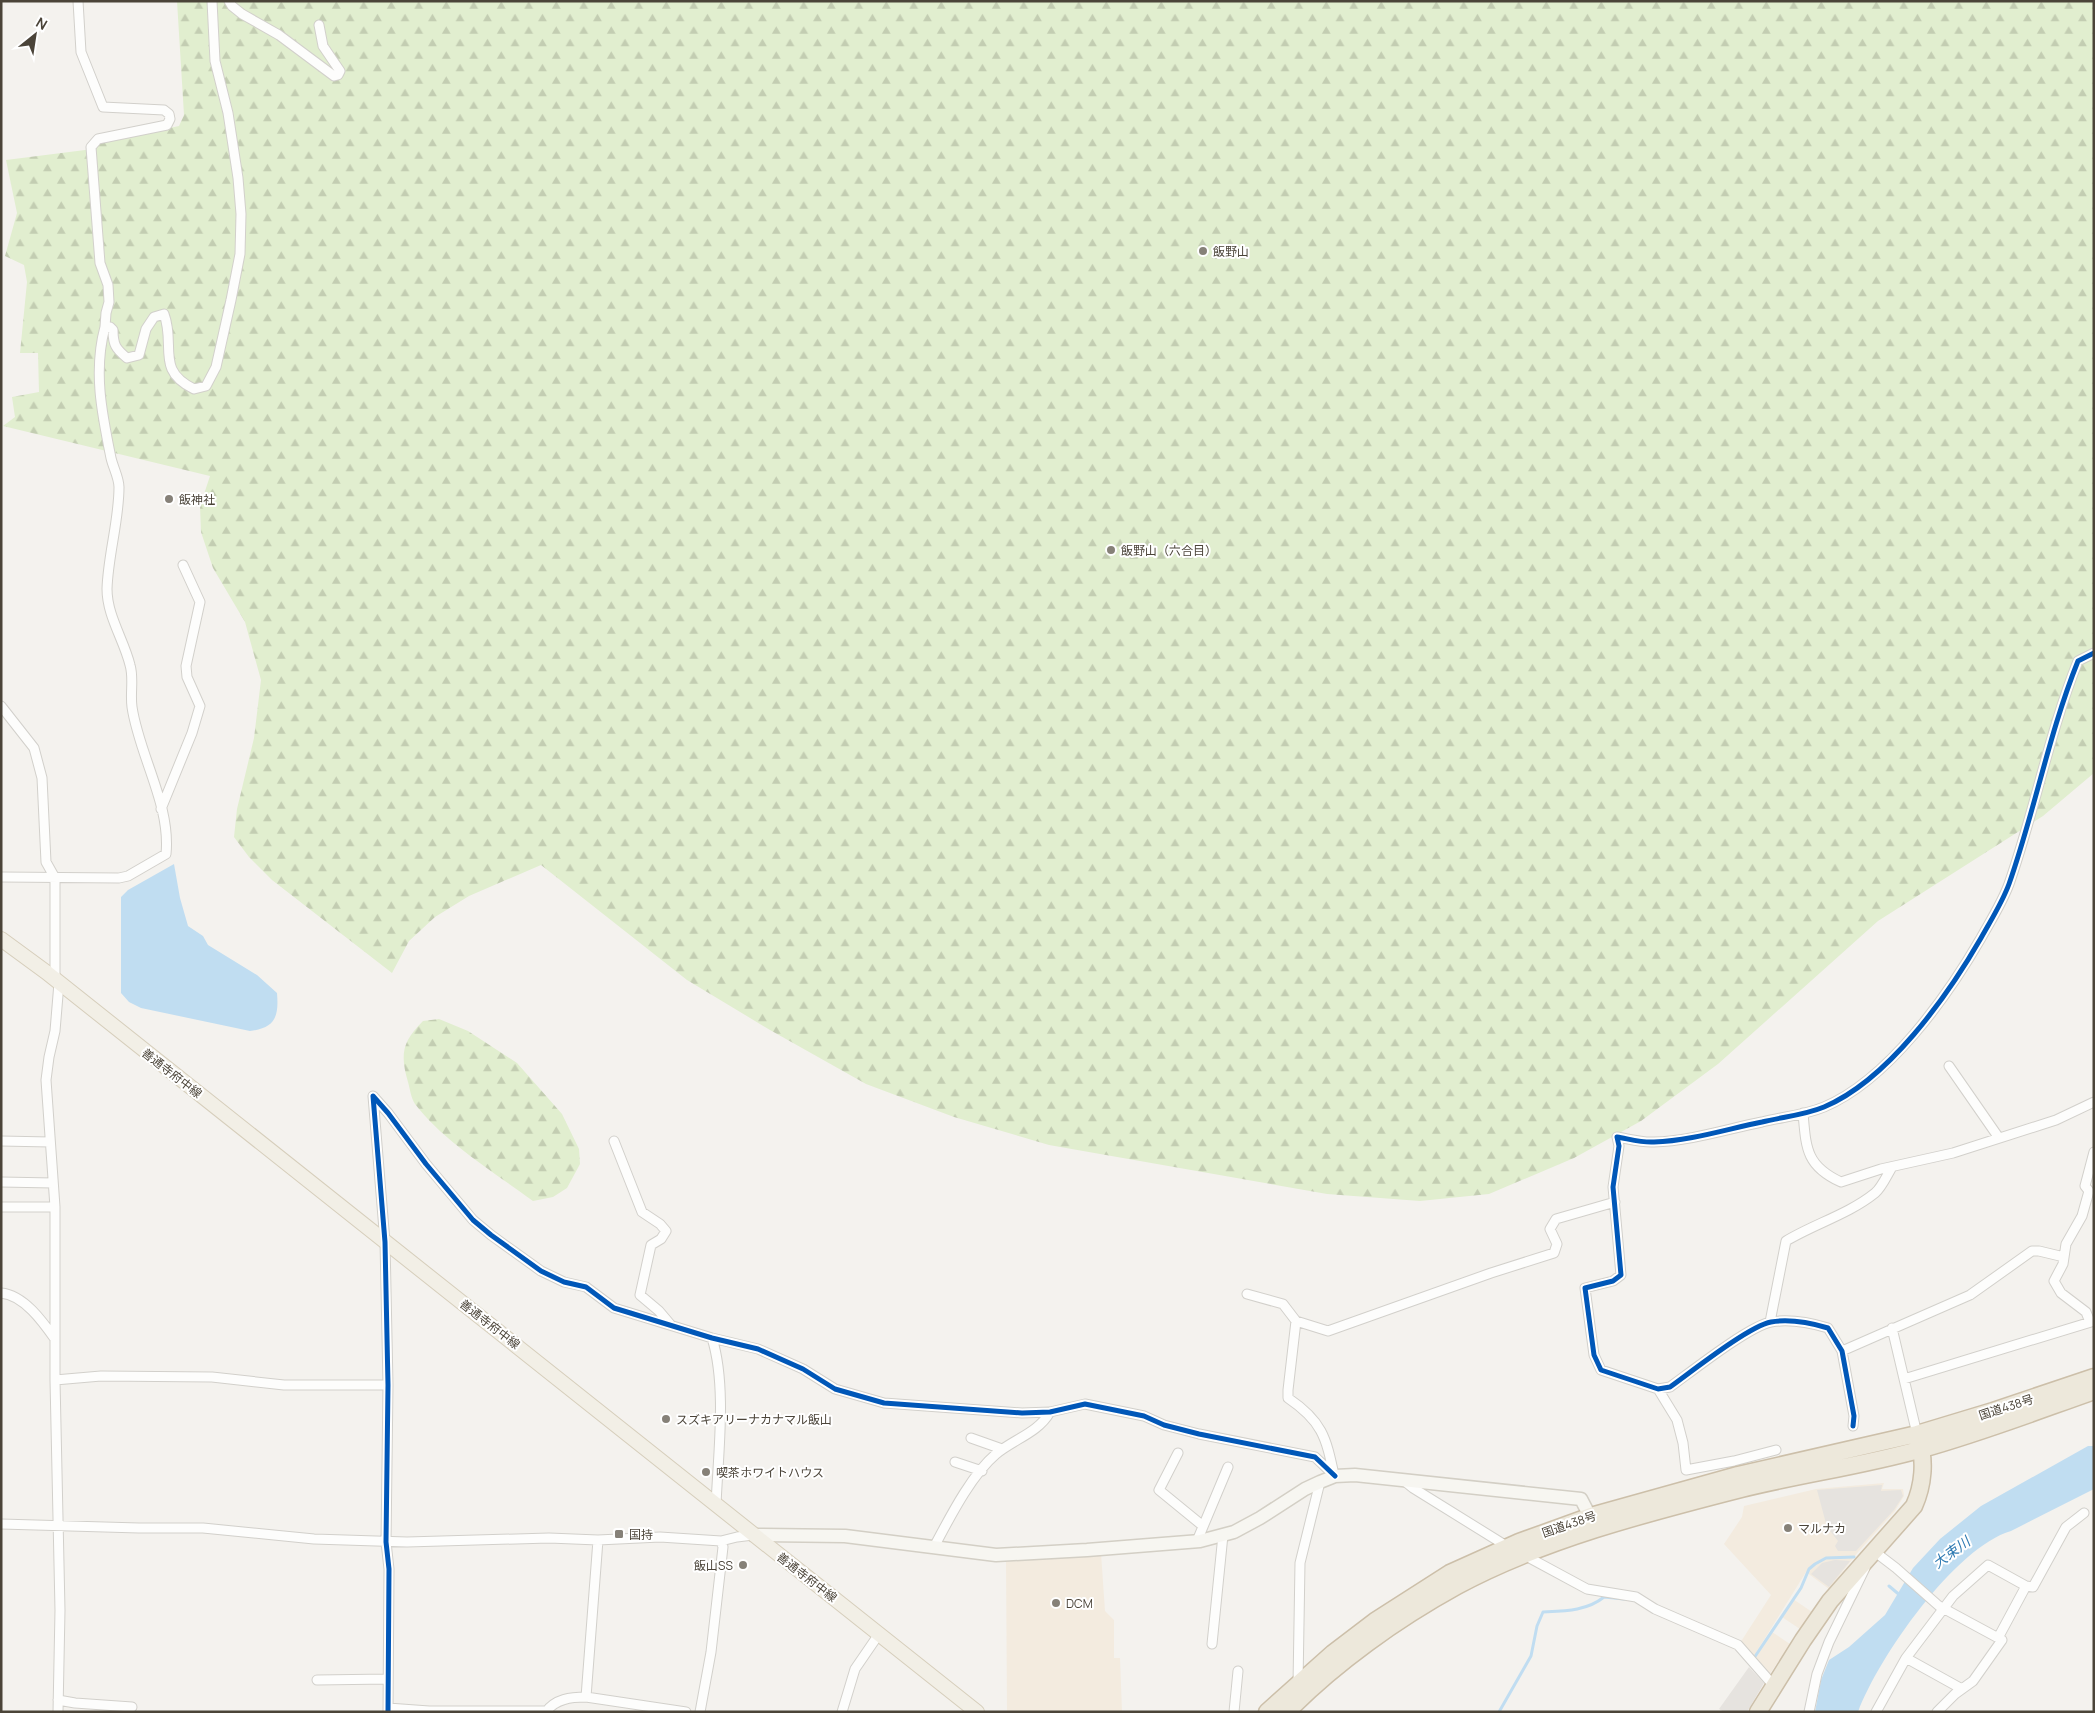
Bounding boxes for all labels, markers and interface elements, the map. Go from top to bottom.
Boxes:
north arrow [10,10,60,60]
text: N [33,13,51,34]
place label: 飯野山 [1213,243,1249,260]
marker: 飯野山 [1197,245,1209,257]
place label: 飯神社 [179,491,215,508]
marker: 飯神社 [163,493,175,505]
place label: 飯野山（六合目） [1121,542,1217,559]
marker: 飯野山（六合目） [1105,544,1117,556]
street label: 善通寺府中線 [138,1044,206,1102]
street label: 善通寺府中線 [456,1295,524,1353]
street label: 国道438号 [1976,1390,2036,1424]
place label: スズキアリーナカナマル飯山 [676,1411,832,1428]
marker: スズキアリーナカナマル飯山 [660,1413,672,1425]
place label: 喫茶ホワイトハウス [716,1464,824,1481]
marker: 喫茶ホワイトハウス [700,1466,712,1478]
street label: 国道438号 [1539,1507,1599,1541]
place label: マルナカ [1798,1520,1846,1537]
marker: マルナカ [1782,1522,1794,1534]
place label: 国持 [629,1526,653,1543]
marker: 国持 [613,1528,625,1540]
water label: 大束川 [1929,1531,1975,1572]
street label: 善通寺府中線 [773,1548,841,1606]
place label: 飯山SS [694,1557,733,1574]
marker: 飯山SS [737,1559,749,1571]
place label: DCM [1066,1595,1093,1612]
marker: DCM [1050,1597,1062,1609]

